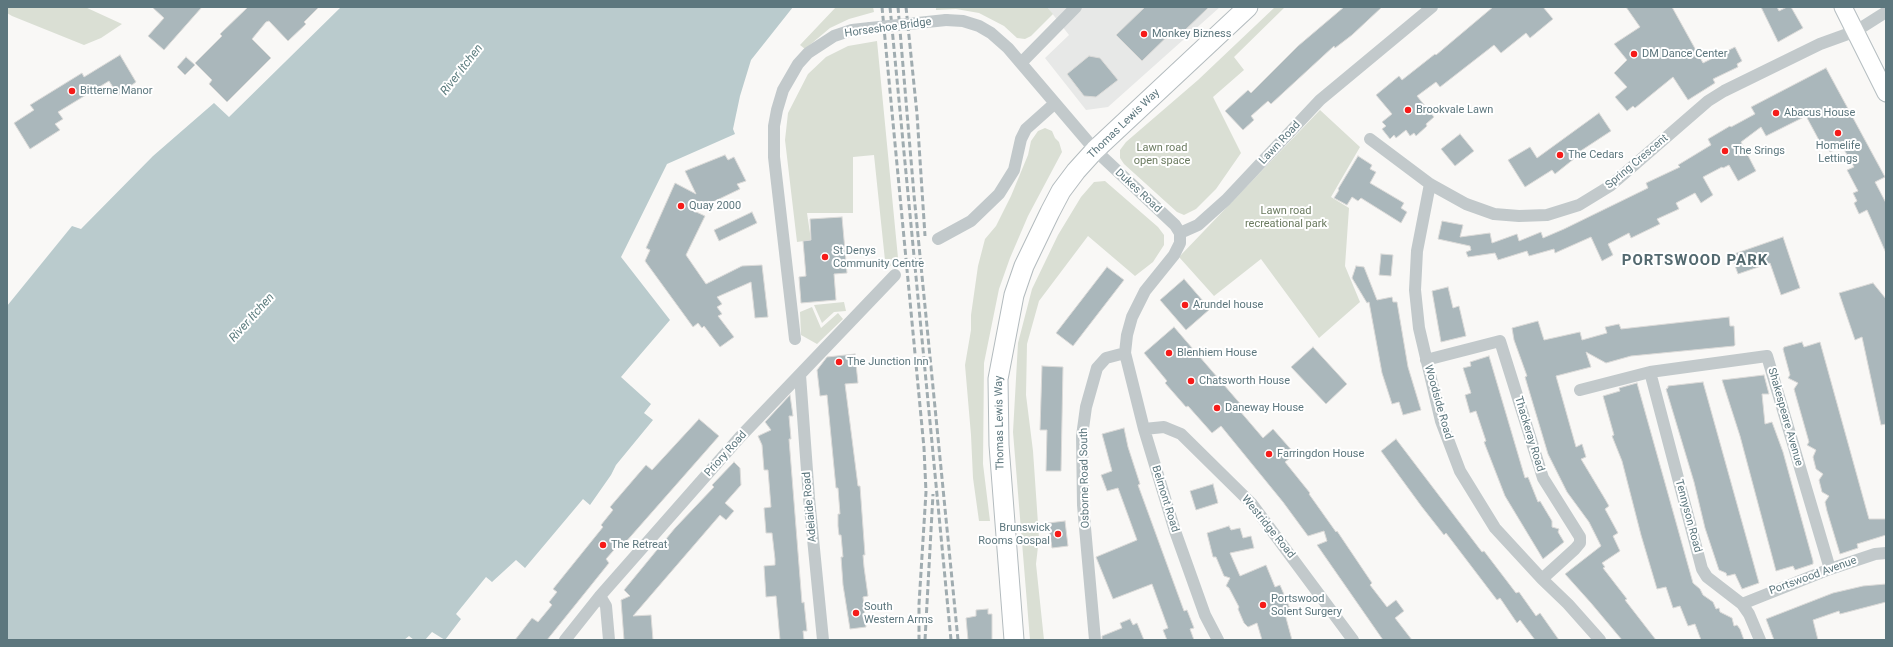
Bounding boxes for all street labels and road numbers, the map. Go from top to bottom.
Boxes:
street label: Horseshoe Bridge [844,15,932,41]
street label: Thomas Lewis Way [1085,86,1163,162]
street label: Lawn Road [1257,119,1303,167]
street label: Spring Crescent [1603,132,1671,192]
street label: Dukes Road [1112,166,1164,216]
street label: Woodside Road [1421,363,1455,441]
street label: Shakespeare Avenue [1765,366,1805,468]
street label: Thomas Lewis Way [993,376,1007,470]
street label: Thackeray Road [1511,395,1547,473]
street label: Osborne Road South [1078,428,1092,528]
street label: Priory Road [702,429,750,479]
street label: Belmont Road [1149,464,1181,534]
street label: Adelaide Road [800,471,820,543]
street label: Tennyson Road [1672,478,1704,554]
street label: Westridge Road [1239,493,1297,561]
street label: Portswood Avenue [1767,554,1859,598]

